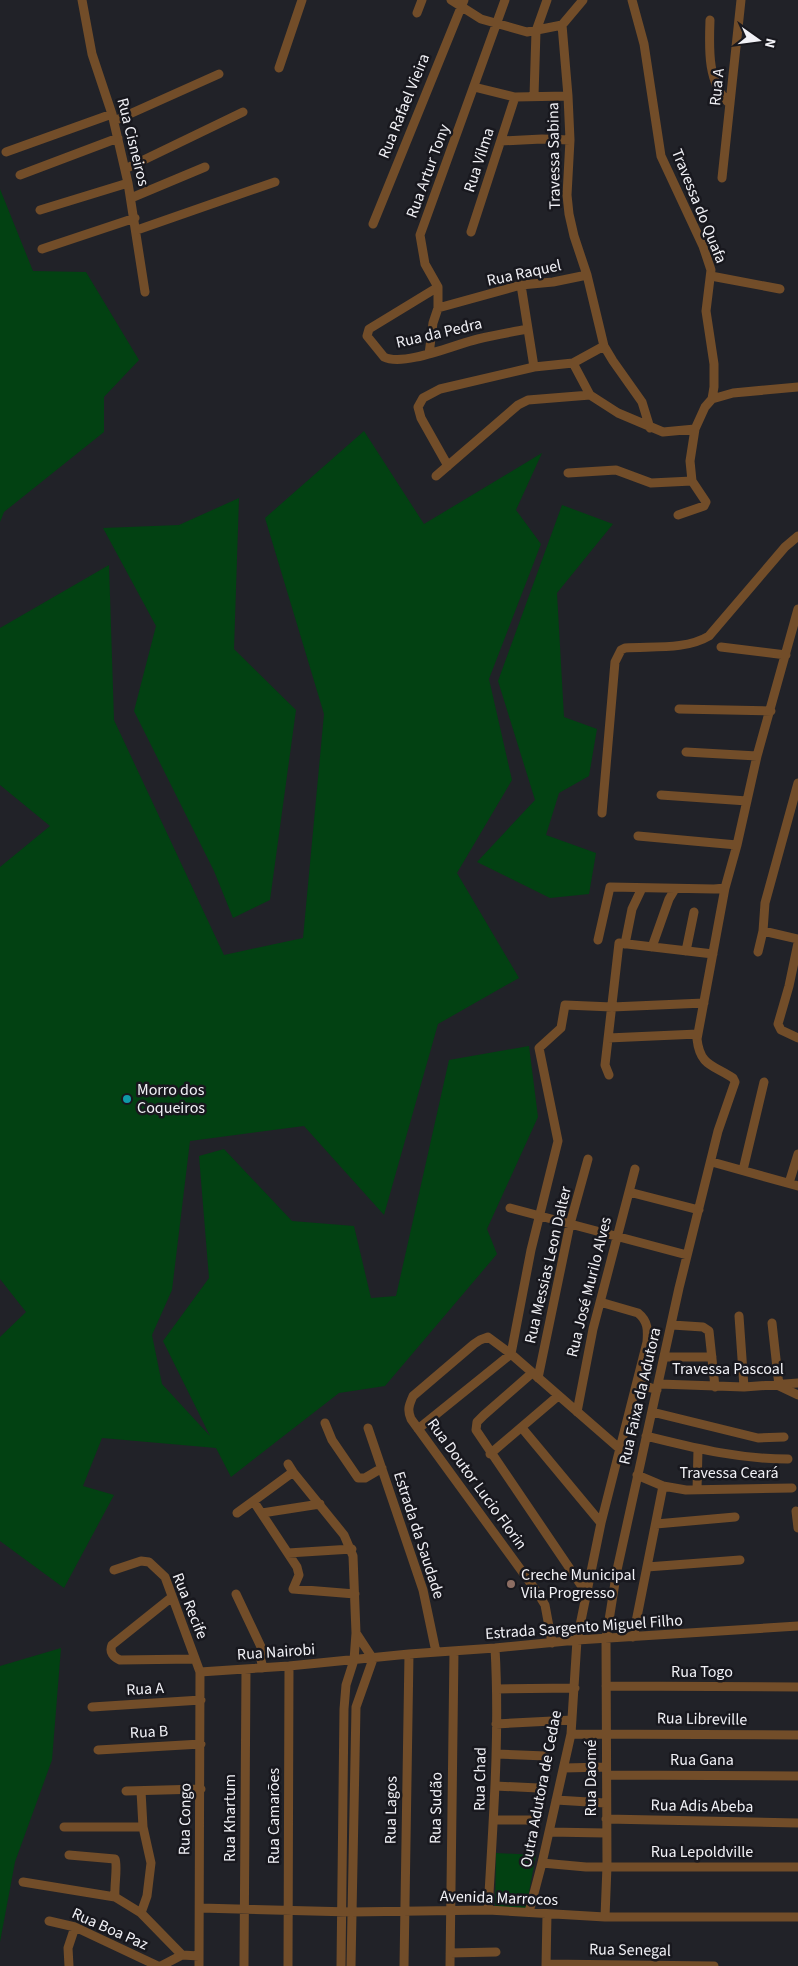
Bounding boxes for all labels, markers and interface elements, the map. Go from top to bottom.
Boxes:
north arrow [733,15,783,65]
text: N [759,36,780,50]
street label: Rua Rafael Vieira [373,50,435,162]
street label: Rua A [704,67,730,107]
street label: Rua Cisneiros [111,96,155,189]
street label: Travessa Sabina [542,102,566,210]
street label: Rua Artur Tony [401,120,455,221]
street label: Rua Vilma [458,125,500,195]
street label: Travessa do Quafa [666,145,732,267]
street label: Rua Raquel [485,254,563,292]
street label: Rua da Pedra [394,312,484,354]
place label: Morro dos Coqueiros [137,1079,205,1119]
marker: Morro dos Coqueiros [121,1093,133,1105]
street label: Rua Messias Leon Dalter [519,1184,577,1346]
street label: Rua José Murilo Alves [561,1214,617,1359]
street label: Rua Faixa da Adutora [614,1325,666,1467]
street label: Travessa Pascoal [672,1358,784,1380]
street label: Rua Doutor Lucio Florin [422,1414,532,1554]
street label: Travessa Ceará [679,1462,779,1484]
street label: Estrada da Saudade [388,1468,450,1602]
place label: Creche Municipal Vila Progresso [521,1564,636,1604]
street label: Rua Recife [167,1570,213,1642]
marker: Creche Municipal Vila Progresso [505,1578,517,1590]
street label: Estrada Sargento Miguel Filho [484,1609,684,1645]
street label: Rua Nairobi [236,1638,316,1666]
street label: Rua Togo [671,1661,733,1683]
street label: Rua A [126,1677,165,1701]
street label: Rua Libreville [657,1707,748,1731]
street label: Outra Adutora de Cedae [515,1708,567,1869]
street label: Rua B [129,1720,169,1744]
street label: Rua Daomé [580,1740,602,1816]
street label: Rua Chad [468,1747,492,1811]
street label: Rua Gana [670,1749,734,1771]
street label: Rua Camarões [263,1768,285,1864]
street label: Rua Sudão [424,1772,448,1844]
street label: Rua Khartum [219,1774,241,1862]
street label: Rua Lagos [379,1775,403,1844]
street label: Rua Congo [173,1783,197,1855]
street label: Rua Adis Abeba [650,1794,754,1818]
street label: Rua Lepoldville [651,1841,753,1863]
street label: Avenida Marrocos [439,1885,559,1911]
street label: Rua Boa Paz [68,1902,152,1956]
street label: Rua Senegal [589,1938,671,1962]

